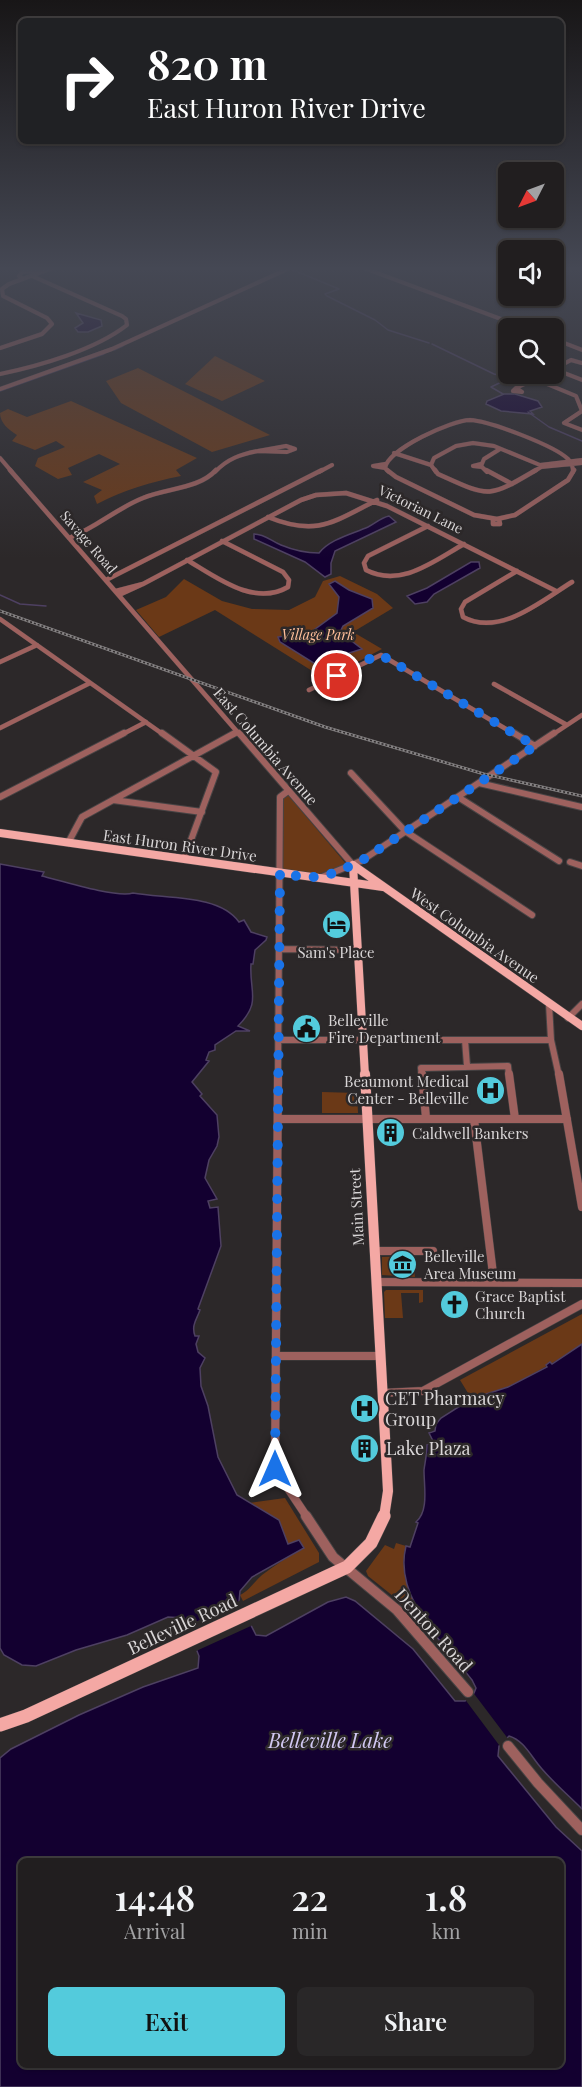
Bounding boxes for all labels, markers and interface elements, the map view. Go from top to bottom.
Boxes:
text: 820 m [147,35,267,91]
icon: right [48,42,126,120]
text: East Huron River Drive [147,89,426,125]
north arrow [498,162,564,228]
map controls [498,162,564,384]
button: sound [498,240,564,306]
button: search [498,318,564,384]
street label: Victorian Lane [375,480,466,538]
street label: Savage Road [56,506,122,578]
park label: Village Park [282,625,354,644]
pin [311,650,362,701]
icon: arrive [320,659,353,692]
street label: East Columbia Avenue [209,683,323,809]
street label: East Huron River Drive [102,824,258,866]
street label: West Columbia Avenue [406,882,543,987]
hotel icon: Sam's Place [320,909,352,941]
place label: Sam's Place [297,942,375,962]
place label: Belleville Fire Department [328,1010,441,1047]
public building icon: Belleville Fire Department [291,1013,323,1045]
place label: Beaumont Medical Center - Belleville [344,1071,469,1108]
hospital icon: Beaumont Medical Center - Belleville [474,1074,506,1106]
building icon: Caldwell Bankers [375,1117,407,1149]
place label: Caldwell Bankers [412,1123,529,1143]
street label: Main Street [344,1167,368,1246]
place label: Belleville Area Museum [423,1246,517,1283]
museum icon: Belleville Area Museum [387,1249,419,1281]
place label: Grace Baptist Church [475,1286,566,1323]
church icon: Grace Baptist Church [438,1289,470,1321]
place label: CET Pharmacy Group [385,1386,504,1431]
hospital icon: CET Pharmacy Group [348,1392,380,1424]
building icon: Lake Plaza [349,1432,381,1464]
place label: Lake Plaza [386,1436,471,1460]
position arrow [243,1437,307,1501]
street label: Denton Road [390,1583,478,1678]
street label: Belleville Road [123,1588,241,1660]
water label: Belleville Lake [267,1726,392,1753]
text: 14:48 [114,1872,195,1920]
text: 22 [292,1872,328,1920]
text: 1.8 [425,1872,468,1920]
text: Arrival [124,1917,186,1944]
text: min [292,1917,328,1944]
text: km [432,1917,460,1944]
button: Exit [48,1987,285,2056]
button: Share [297,1987,534,2056]

